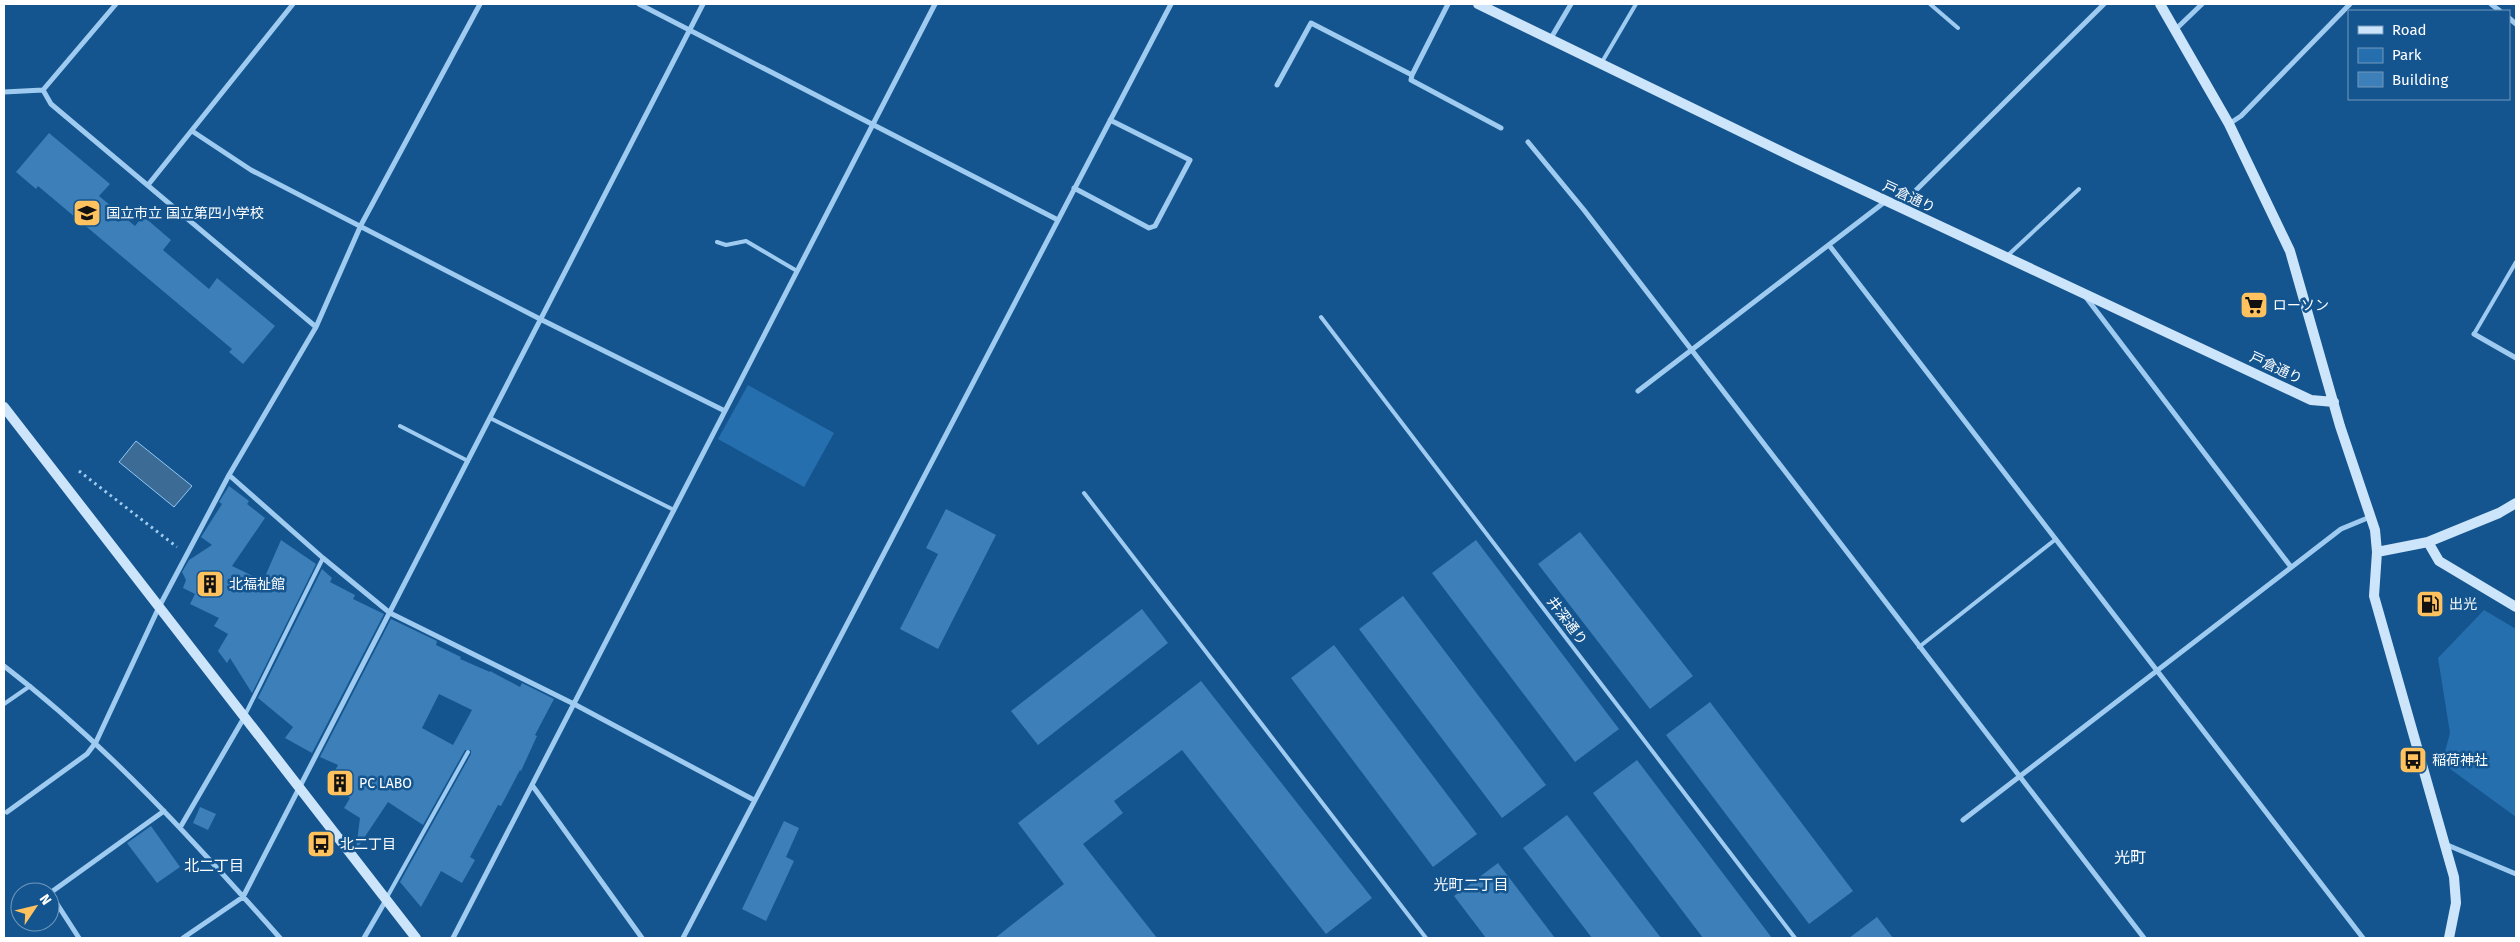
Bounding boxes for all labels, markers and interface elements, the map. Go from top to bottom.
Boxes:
legend [2348,10,2510,100]
text: Road [2392,21,2427,39]
text: Park [2392,46,2422,64]
text: Building [2392,71,2448,89]
street label: 戸倉通り [1880,177,1938,217]
school or university icon: 国立市立 国立第四小学校 [72,198,102,228]
place label: 国立市立 国立第四小学校 [106,205,264,222]
supermarket icon: ローソン [2239,290,2269,320]
place label: ローソン [2273,297,2329,314]
street label: 戸倉通り [2247,348,2305,388]
building icon: 北福祉館 [195,569,225,599]
place label: 北福祉館 [229,576,285,593]
fuel station icon: 出光 [2415,589,2445,619]
street label: 井深通り [1543,594,1591,648]
place label: 出光 [2449,596,2477,613]
bus stop icon: 稲荷神社 [2398,745,2428,775]
place label: 稲荷神社 [2432,752,2488,769]
building icon: PC LABO [325,768,355,798]
place label: PC LABO [359,775,412,792]
bus stop icon: 北二丁目 [306,829,336,859]
place label: 北二丁目 [340,836,396,853]
district label: 光町 [2114,848,2146,867]
district label: 北二丁目 [184,857,244,875]
district label: 光町二丁目 [1433,876,1509,894]
north arrow [10,882,60,932]
text: N [36,891,55,909]

